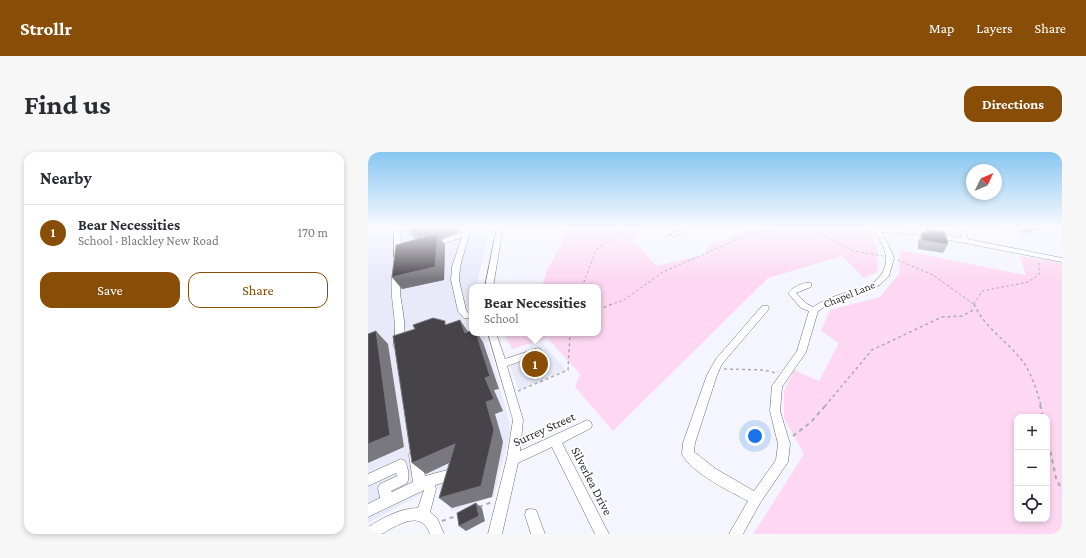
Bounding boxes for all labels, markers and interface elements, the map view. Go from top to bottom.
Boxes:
text: Strollr [20,18,72,39]
text: Map [929,20,954,36]
text: Layers [976,20,1013,36]
text: Share [1035,20,1066,36]
button: Directions [964,86,1062,122]
text: Find us [24,89,111,120]
north arrow [966,164,1002,200]
text: Nearby [40,169,92,188]
text: Bear Necessities [78,217,180,233]
text: 1 [51,225,55,240]
text: 170 m [298,225,328,240]
text: School · Blackley New Road [78,233,219,248]
button: Save [40,272,180,308]
button: Share [188,272,328,308]
street label: Chapel Lane [822,278,877,311]
popup [469,284,601,336]
text: Bear Necessities [484,295,586,311]
text: School [484,311,519,326]
pin: 1 [522,349,548,379]
street label: Surrey Street [511,408,578,449]
map controls [1014,414,1050,522]
button: + [1014,414,1050,450]
your location [745,426,765,446]
street label: Silverlea Drive [568,444,616,518]
button: − [1014,450,1050,486]
button: locate [1014,486,1050,522]

